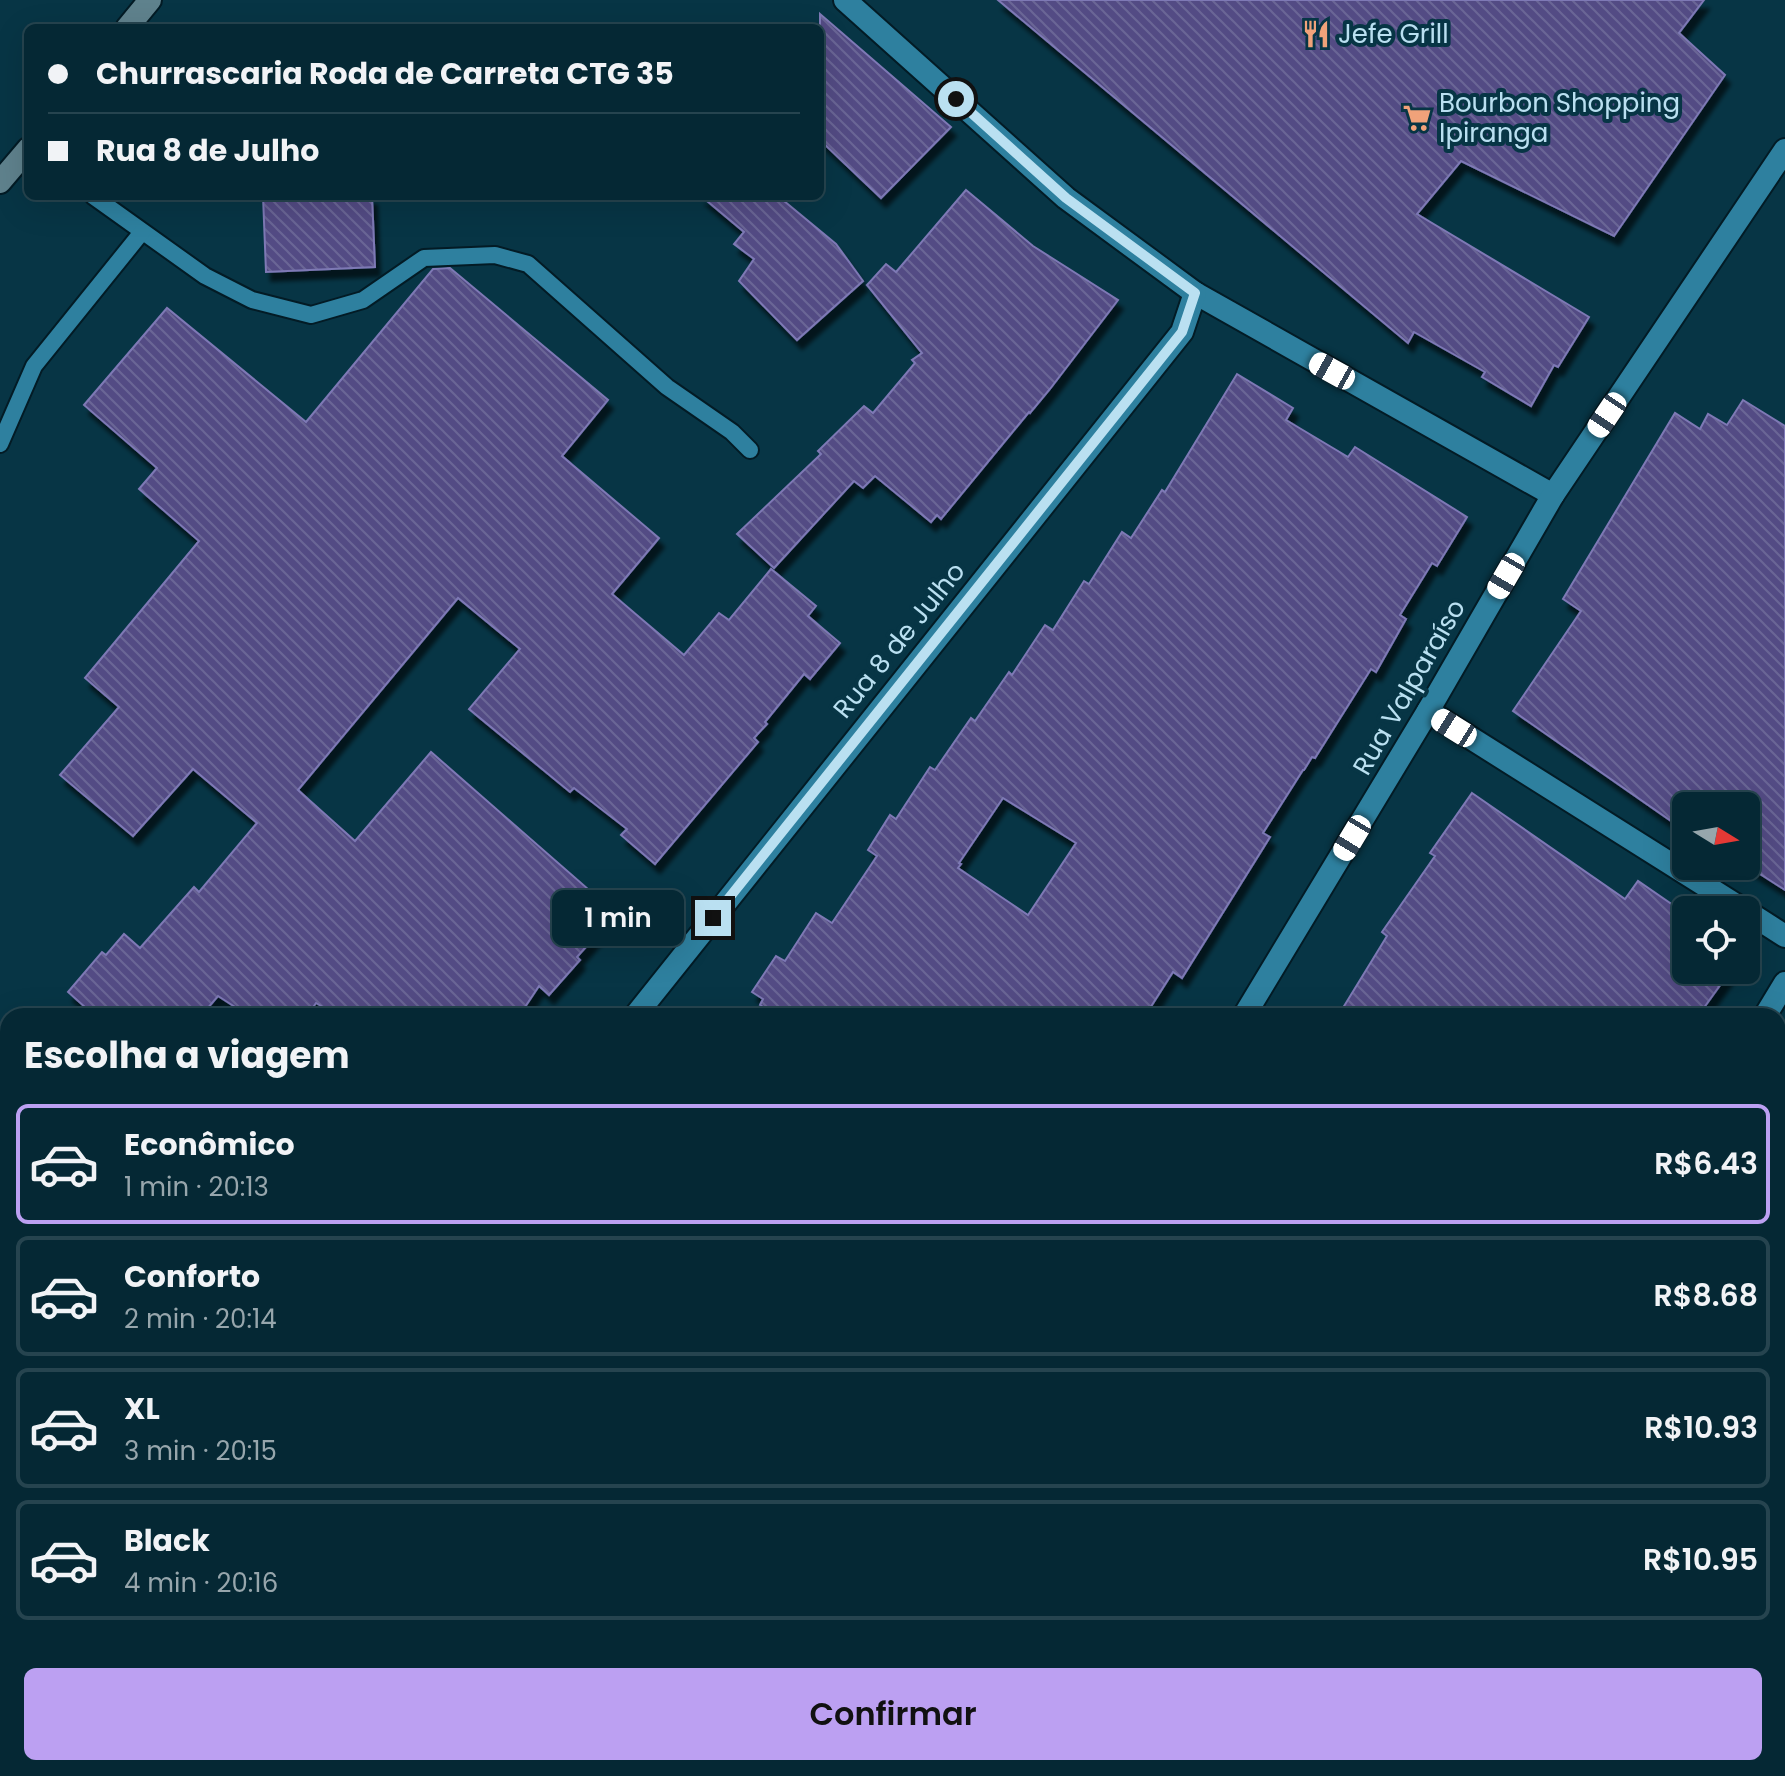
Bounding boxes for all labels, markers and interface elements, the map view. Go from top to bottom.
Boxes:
place label: Jefe Grill [1338,16,1449,52]
restaurant icon: Jefe Grill [1301,19,1331,49]
text: Churrascaria Roda de Carreta CTG 35 [96,52,674,95]
route start [938,81,974,117]
place label: Bourbon Shopping Ipiranga [1439,85,1680,151]
supermarket icon: Bourbon Shopping Ipiranga [1402,103,1432,133]
text: Rua 8 de Julho [96,129,319,172]
car [1305,349,1359,393]
car [1584,388,1630,442]
car [1484,549,1528,603]
street label: Rua 8 de Julho [825,554,973,726]
street label: Rua Valparaíso [1344,592,1474,782]
car [1427,705,1481,751]
north arrow [1672,792,1760,880]
map controls [1672,792,1760,984]
car [1329,811,1375,865]
callout: 1 min [553,890,685,946]
button: locate [1672,896,1760,984]
text: 1 min [584,900,652,936]
route end [695,900,731,936]
text: Escolha a viagem [24,1030,350,1081]
text: Econômico [124,1123,295,1166]
icon: car [28,1128,100,1200]
text: R$6.43 [1654,1142,1758,1185]
text: 1 min · 20:13 [124,1169,269,1205]
text: Conforto [124,1255,260,1298]
icon: car [28,1260,100,1332]
text: R$8.68 [1654,1274,1758,1317]
text: 2 min · 20:14 [124,1301,277,1337]
text: XL [124,1387,160,1430]
icon: car [28,1392,100,1464]
text: R$10.93 [1644,1406,1758,1449]
text: 3 min · 20:15 [124,1433,277,1469]
text: Black [124,1519,210,1562]
icon: car [28,1524,100,1596]
text: R$10.95 [1643,1538,1758,1581]
text: 4 min · 20:16 [124,1565,278,1601]
button: Confirmar [24,1668,1762,1760]

